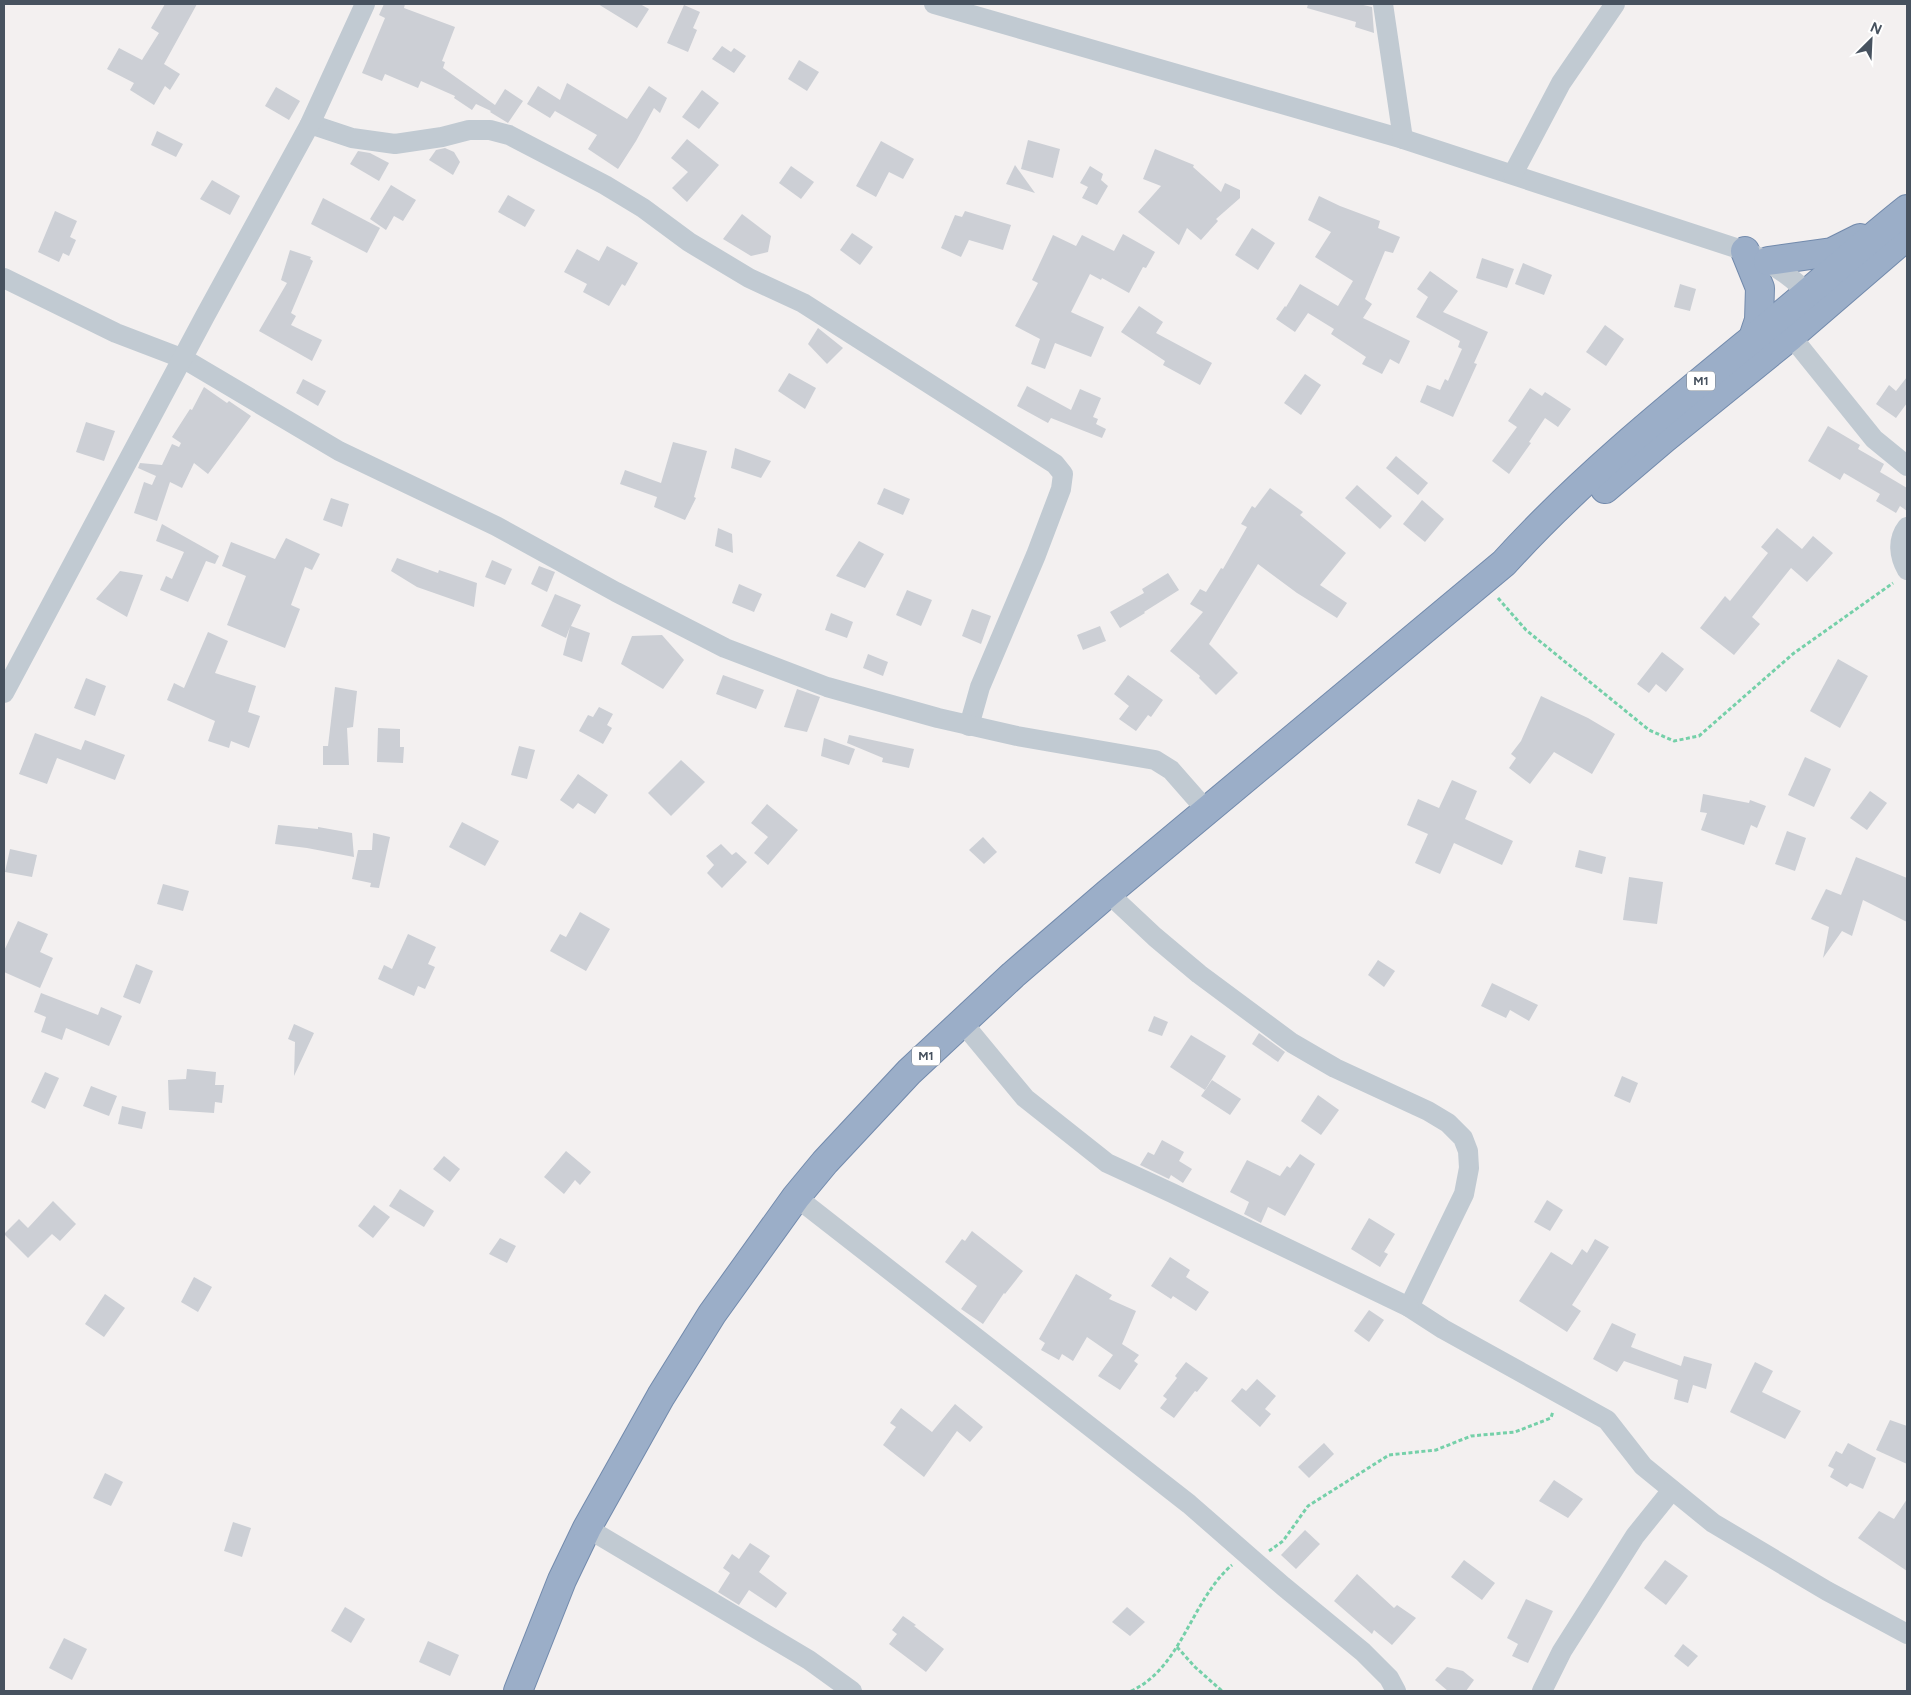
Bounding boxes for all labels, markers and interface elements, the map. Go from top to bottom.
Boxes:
north arrow [1846,15,1896,65]
text: N [1868,19,1884,39]
road number: M1 [1687,372,1715,391]
road number: M1 [912,1046,940,1066]

